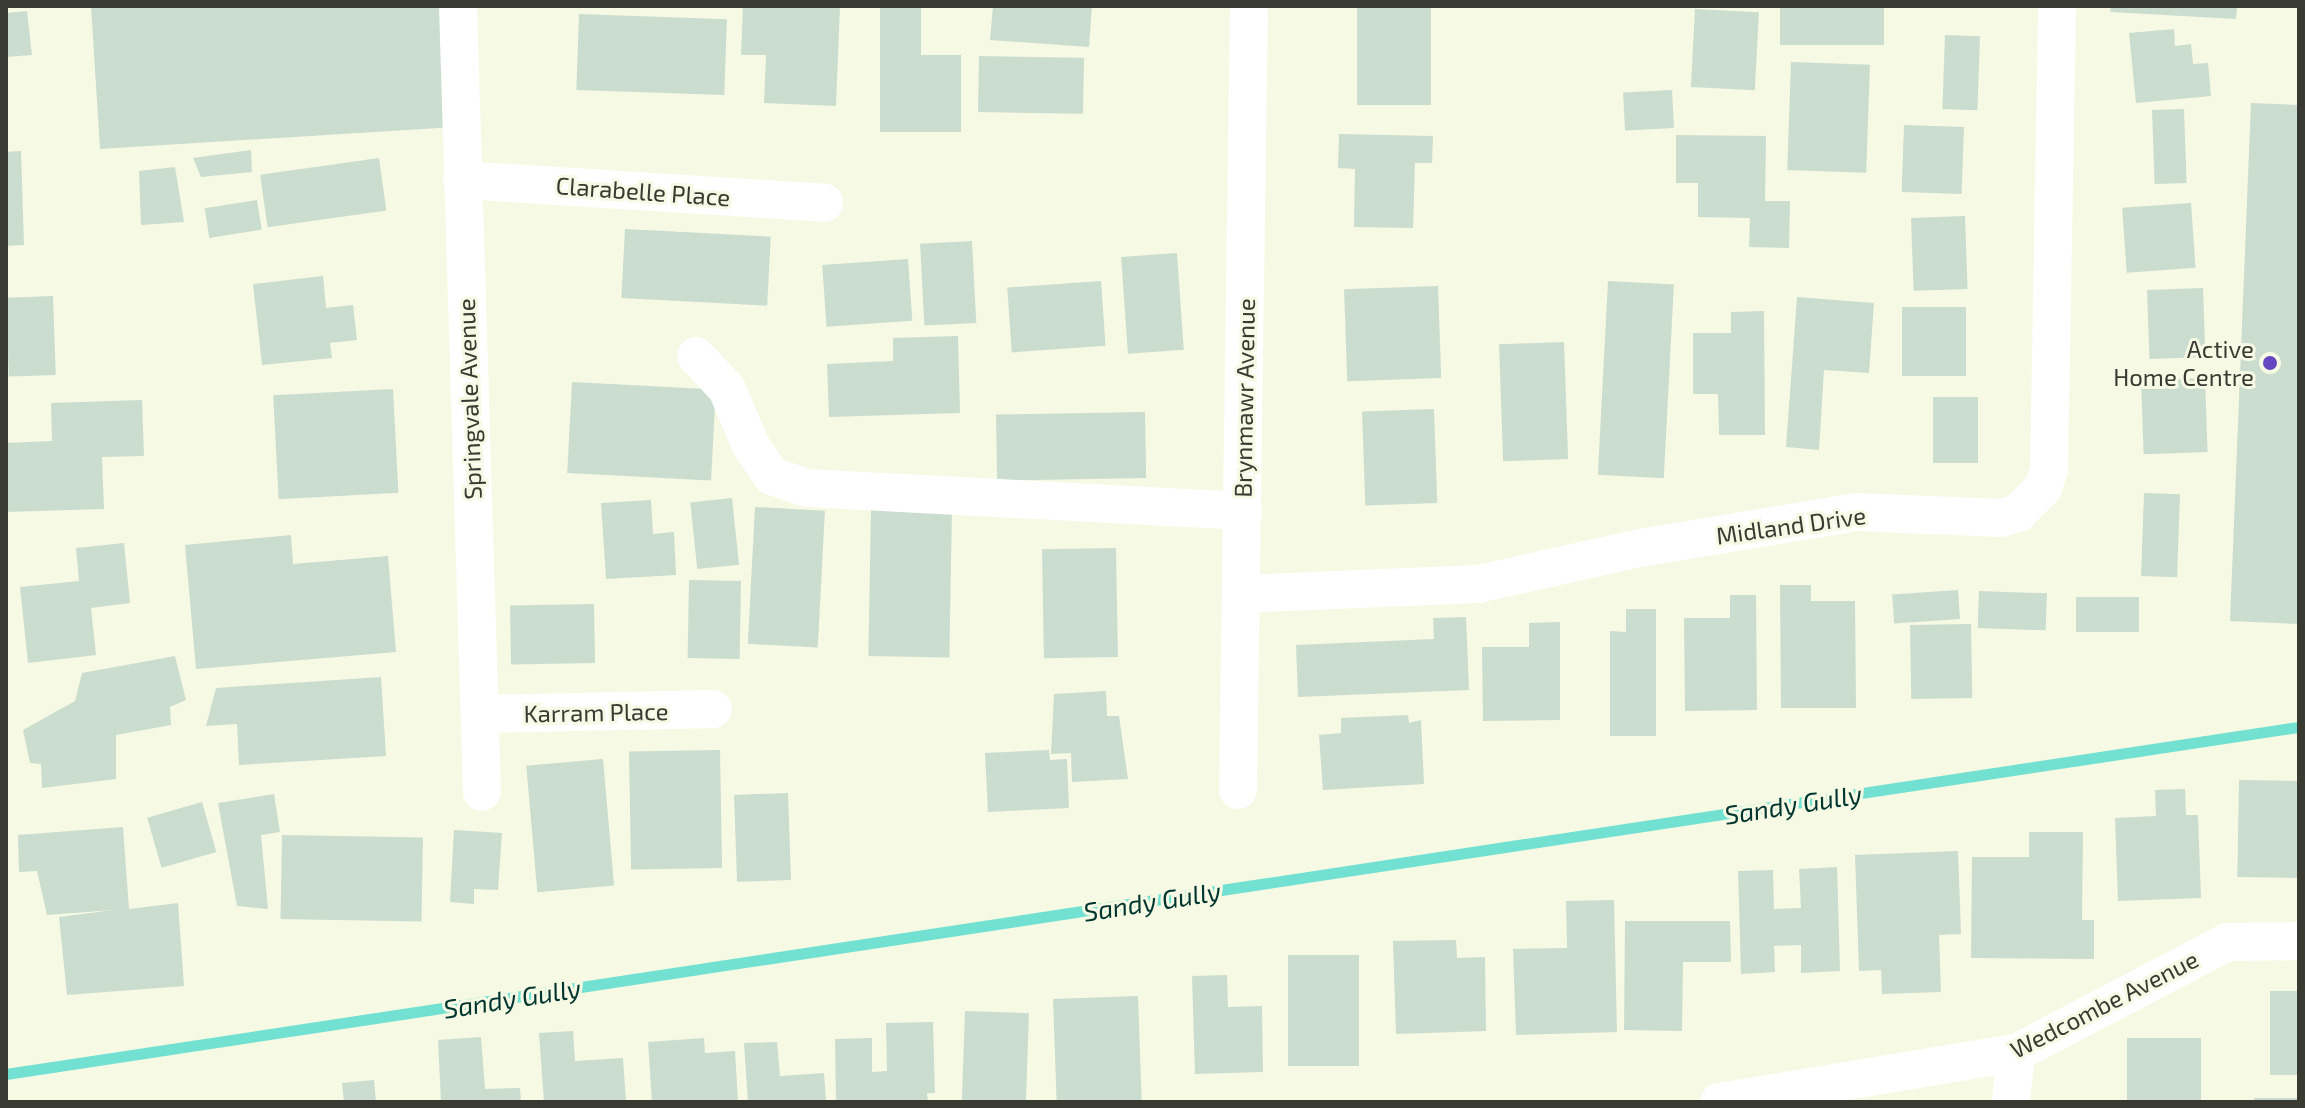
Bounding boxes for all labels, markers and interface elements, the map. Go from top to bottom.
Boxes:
street label: Clarabelle Place [555,171,731,211]
street label: Springvale Avenue [451,298,487,500]
street label: Brynmawr Avenue [1228,298,1260,498]
place label: Active Home Centre [2113,335,2254,391]
marker: Active Home Centre [2261,354,2279,372]
street label: Midland Drive [1714,500,1868,550]
street label: Karram Place [523,696,669,728]
water label: Sandy Gully [1722,778,1864,830]
water label: Sandy Gully [1081,875,1223,927]
street label: Wedcombe Avenue [2005,944,2203,1064]
water label: Sandy Gully [441,972,583,1024]

